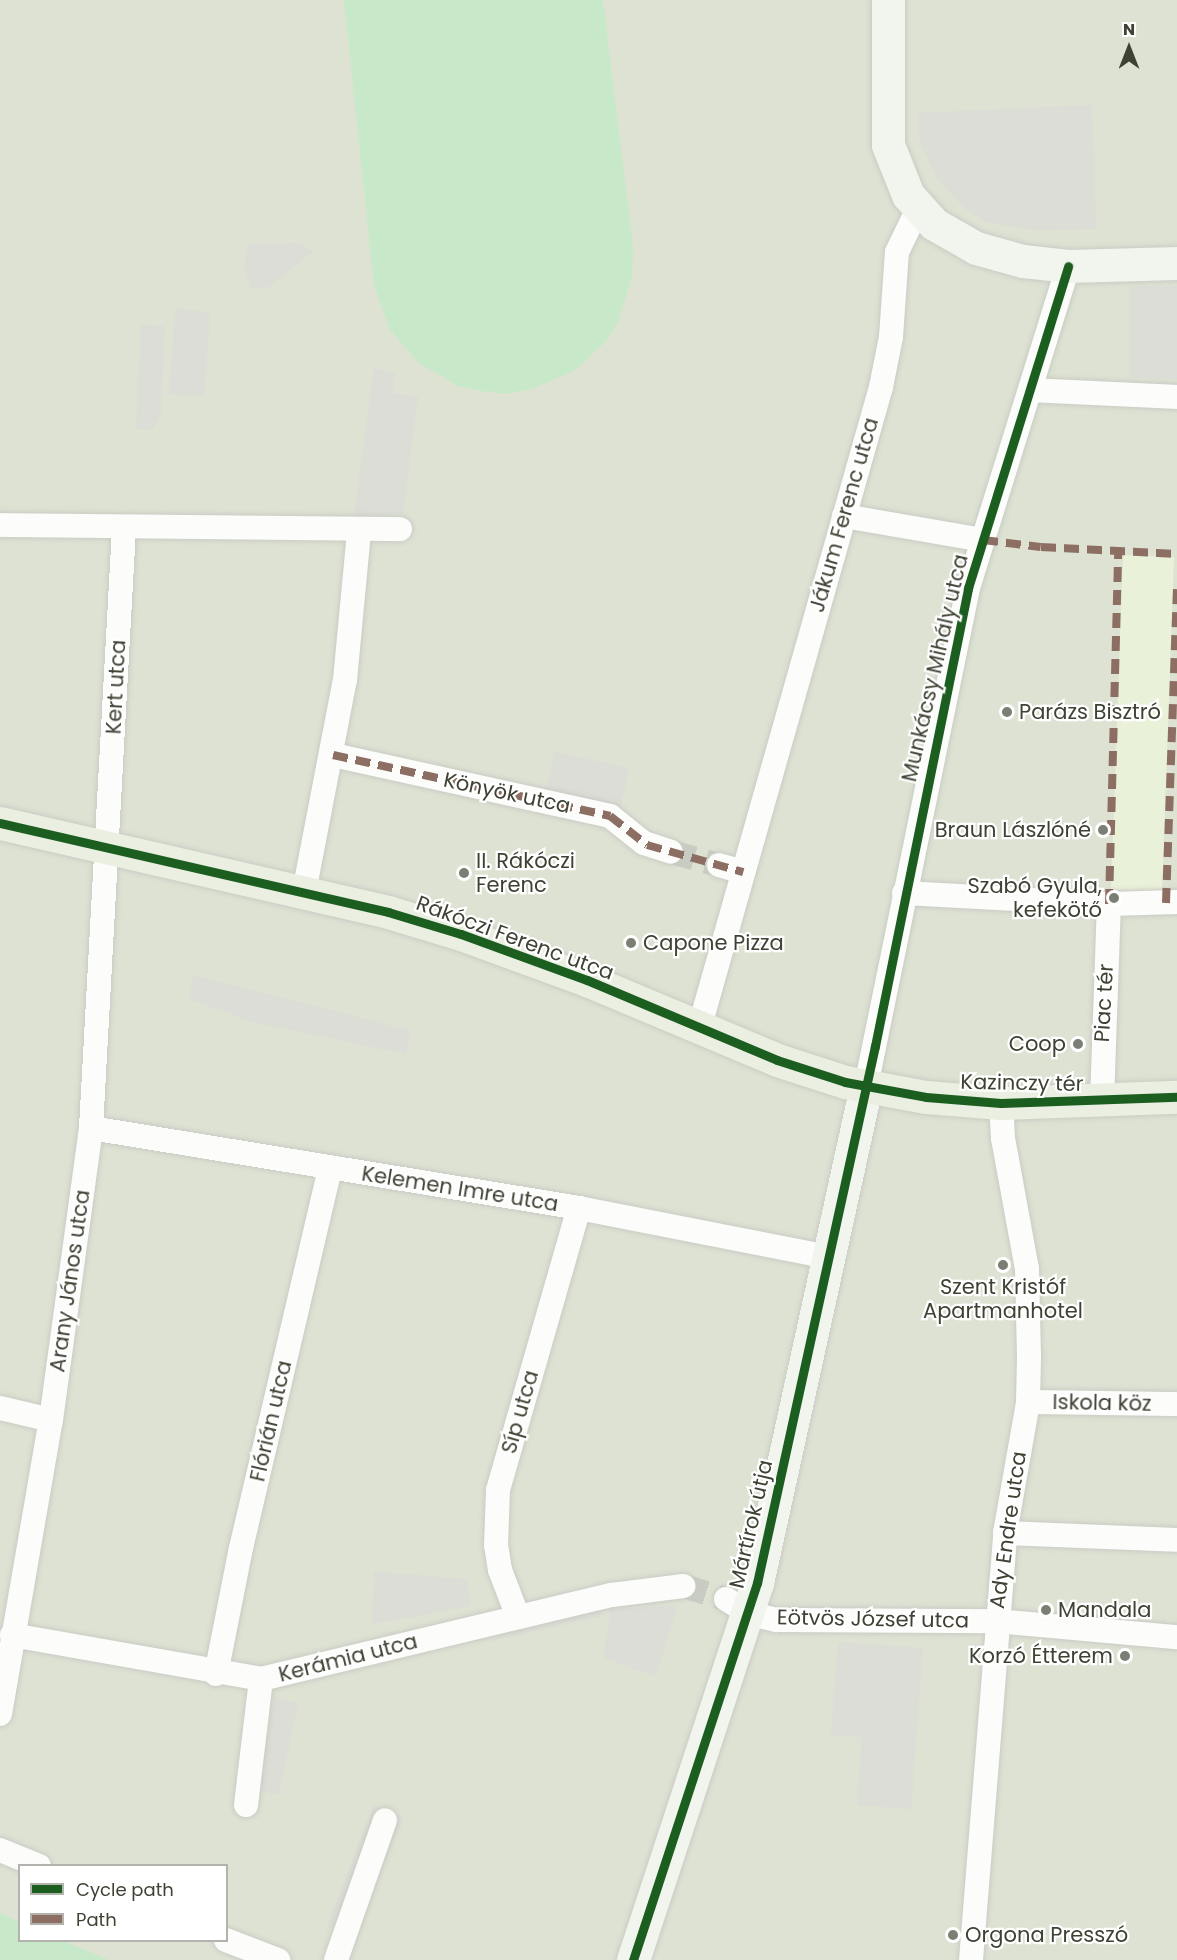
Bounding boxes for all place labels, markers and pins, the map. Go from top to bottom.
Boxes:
place label: Parázs Bisztró [1019,699,1161,725]
marker: Parázs Bisztró [1000,705,1014,719]
place label: Braun Lászlóné [935,817,1091,843]
marker: Braun Lászlóné [1096,823,1110,837]
place label: II. Rákóczi Ferenc [476,848,575,898]
marker: II. Rákóczi Ferenc [457,866,471,880]
place label: Szabó Gyula, kefekötő [968,873,1102,923]
marker: Szabó Gyula, kefekötő [1107,891,1121,905]
place label: Capone Pizza [643,930,784,956]
marker: Capone Pizza [624,936,638,950]
place label: Coop [1009,1031,1066,1057]
marker: Coop [1071,1037,1085,1051]
marker: Szent Kristóf Apartmanhotel [996,1258,1010,1272]
place label: Szent Kristóf Apartmanhotel [923,1274,1083,1324]
place label: Mandala [1058,1597,1151,1623]
marker: Mandala [1039,1603,1053,1617]
place label: Korzó Étterem [969,1643,1113,1669]
marker: Korzó Étterem [1118,1649,1132,1663]
place label: Orgona Presszó [965,1922,1128,1948]
marker: Orgona Presszó [946,1928,960,1942]

